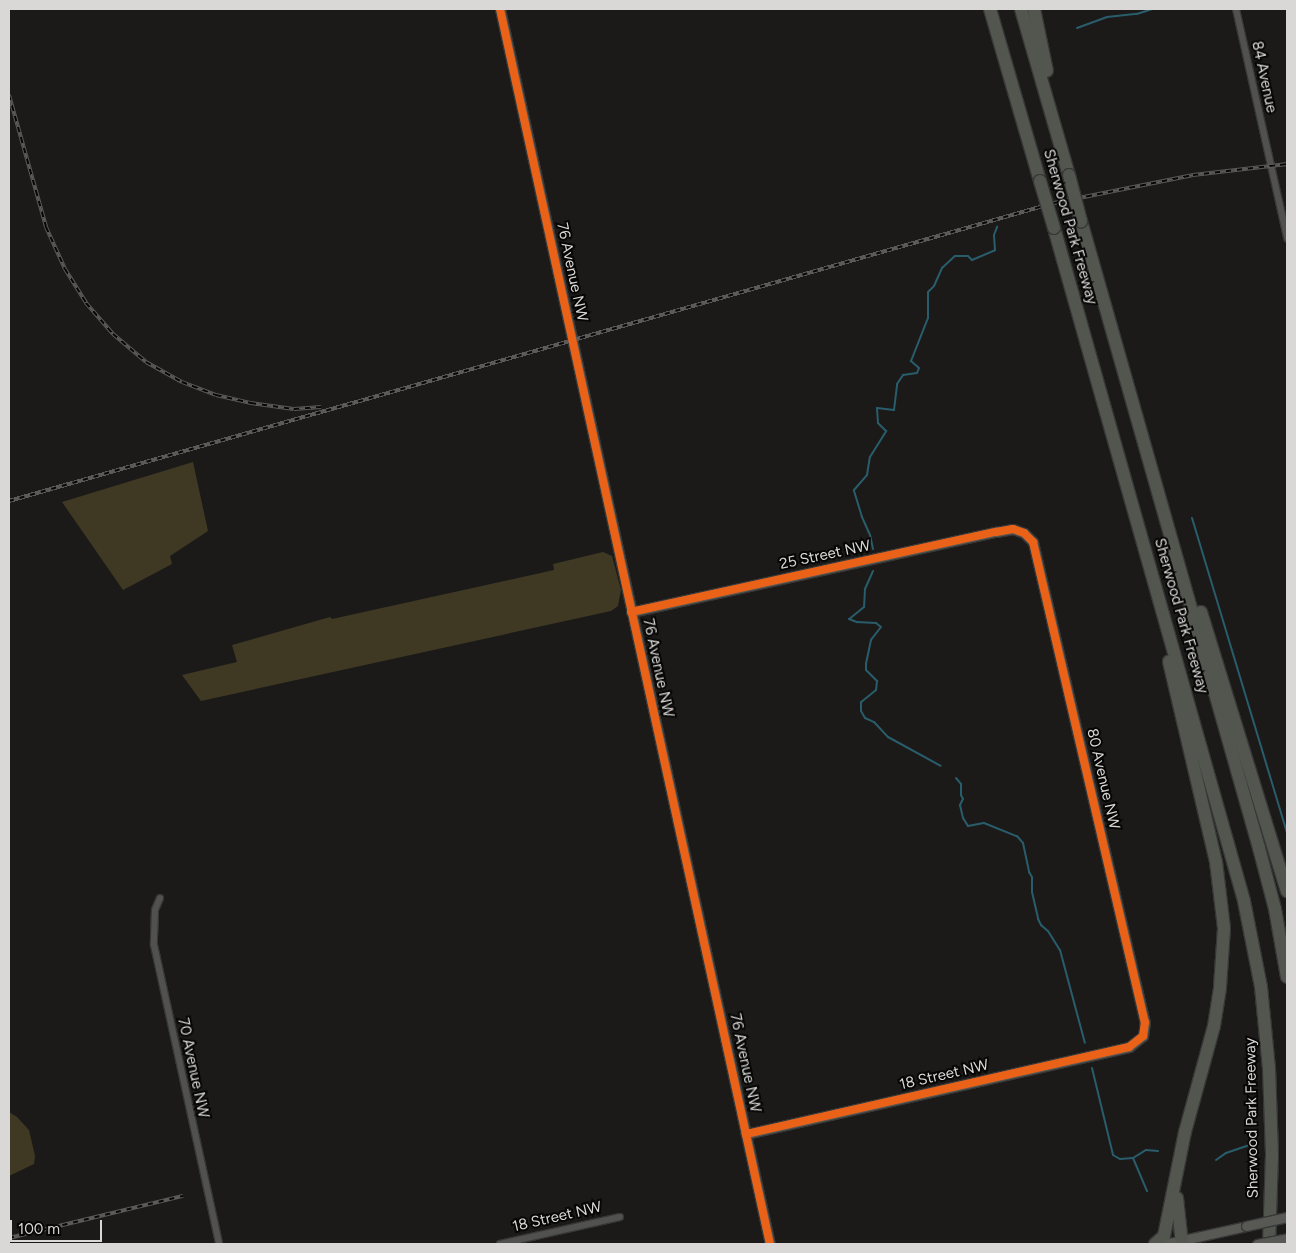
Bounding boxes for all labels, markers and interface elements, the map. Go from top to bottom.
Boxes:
street label: 84 Avenue [1248,39,1280,115]
street label: Sherwood Park Freeway [1039,147,1101,307]
street label: 76 Avenue NW [553,221,591,323]
street label: Sherwood Park Freeway [1150,536,1212,696]
street label: 25 Street NW [778,537,872,573]
street label: 76 Avenue NW [639,617,677,719]
street label: 80 Avenue NW [1083,727,1123,831]
street label: 76 Avenue NW [726,1012,764,1114]
street label: 70 Avenue NW [174,1016,212,1120]
street label: Sherwood Park Freeway [1242,1037,1262,1199]
street label: 18 Street NW [898,1056,990,1094]
street label: 18 Street NW [511,1198,603,1236]
scale bar [12,1210,105,1242]
text: 100 m [18,1220,60,1238]

